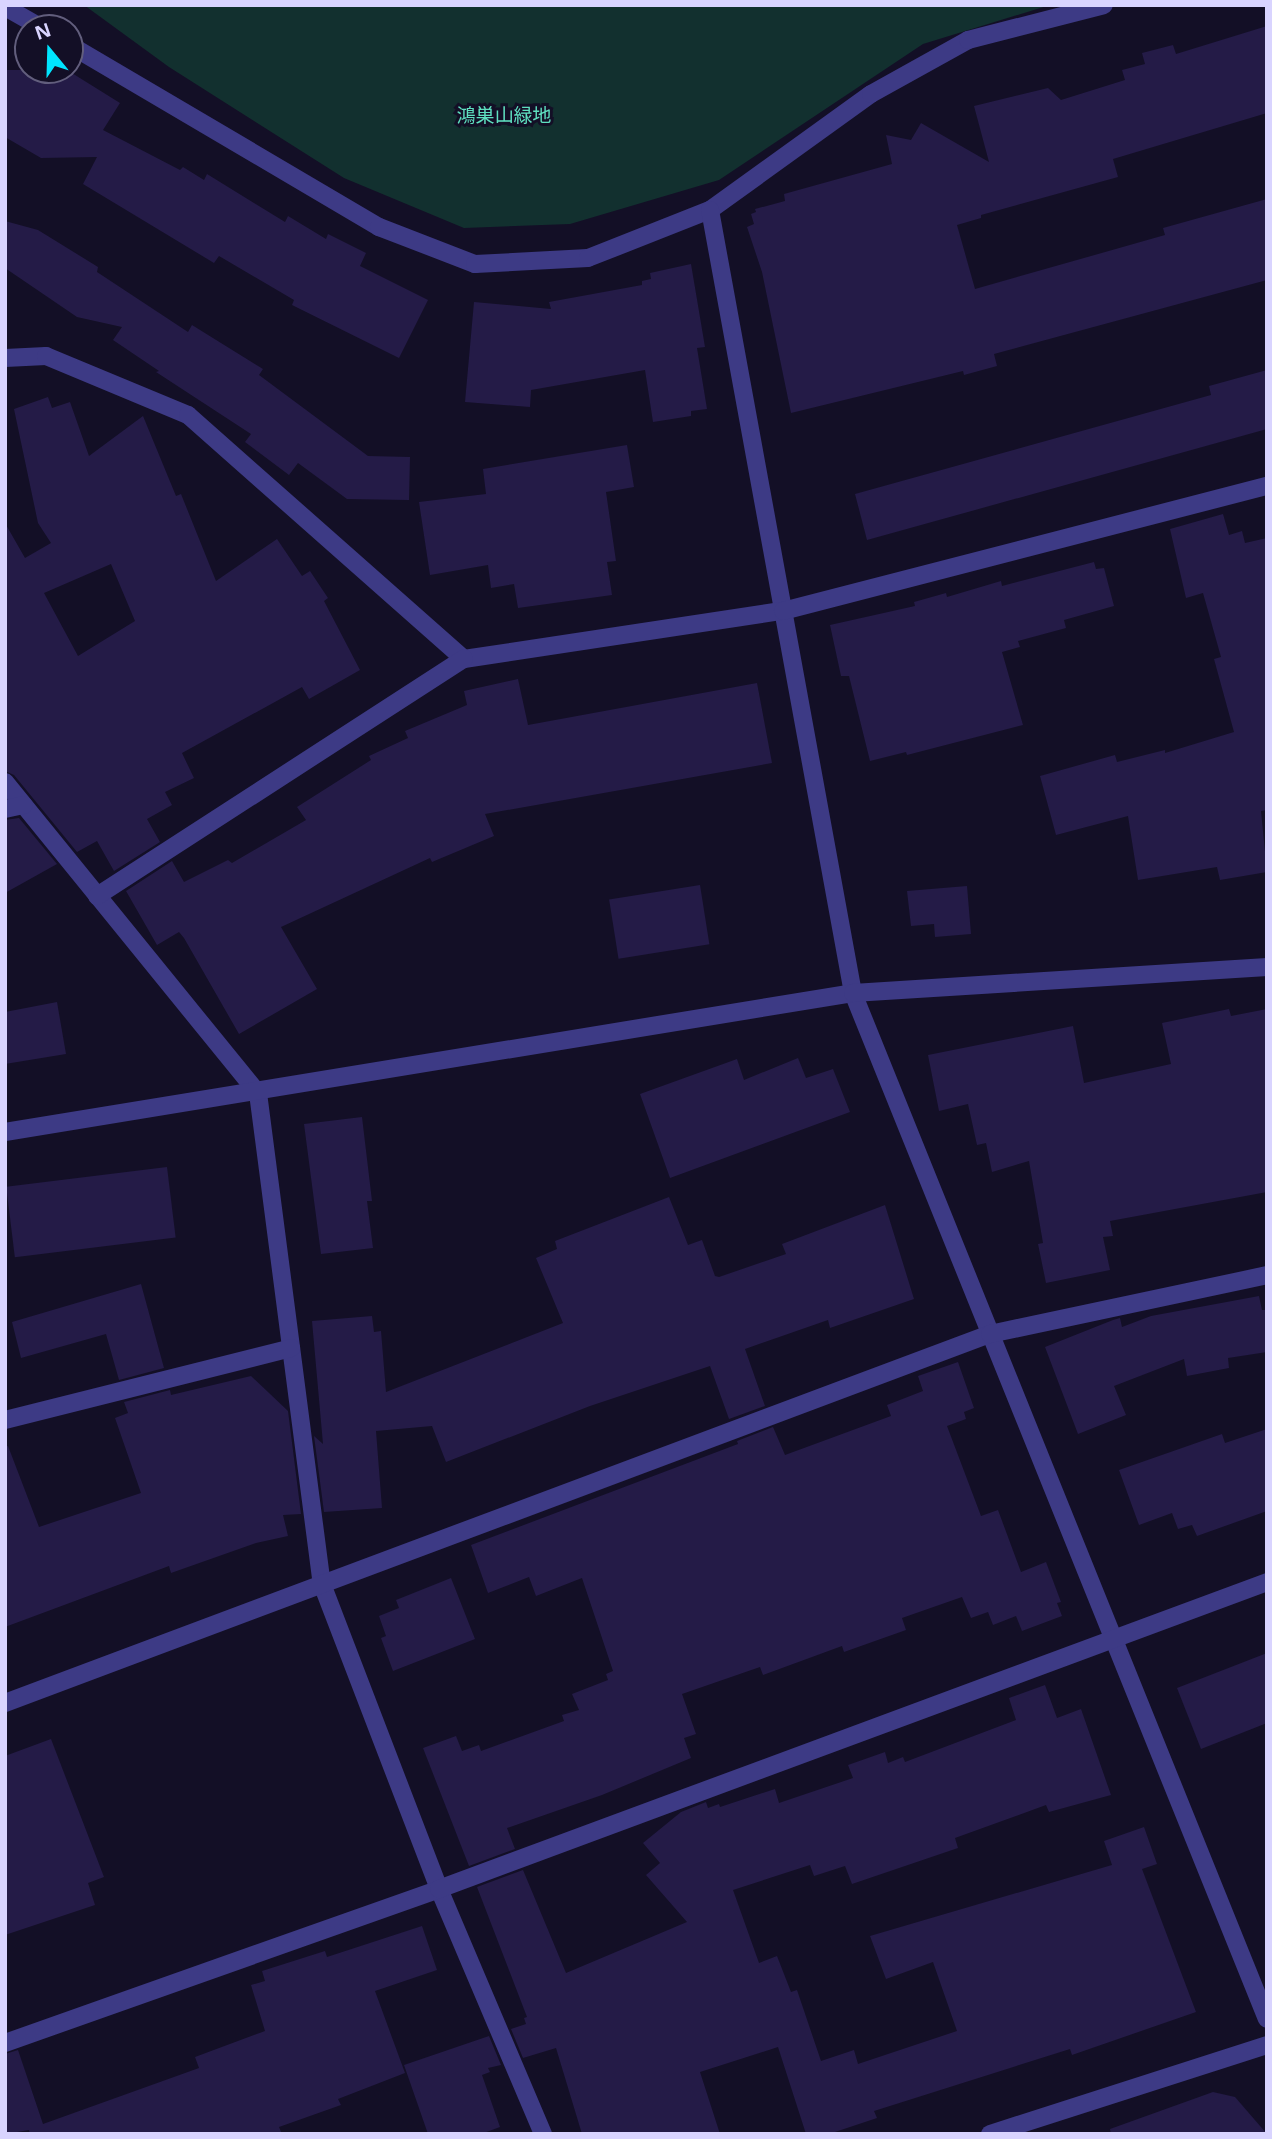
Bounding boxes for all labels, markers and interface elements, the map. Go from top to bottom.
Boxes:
north arrow [14,14,84,84]
text: N [31,16,54,46]
park label: 鴻巣山緑地 [457,105,551,127]

